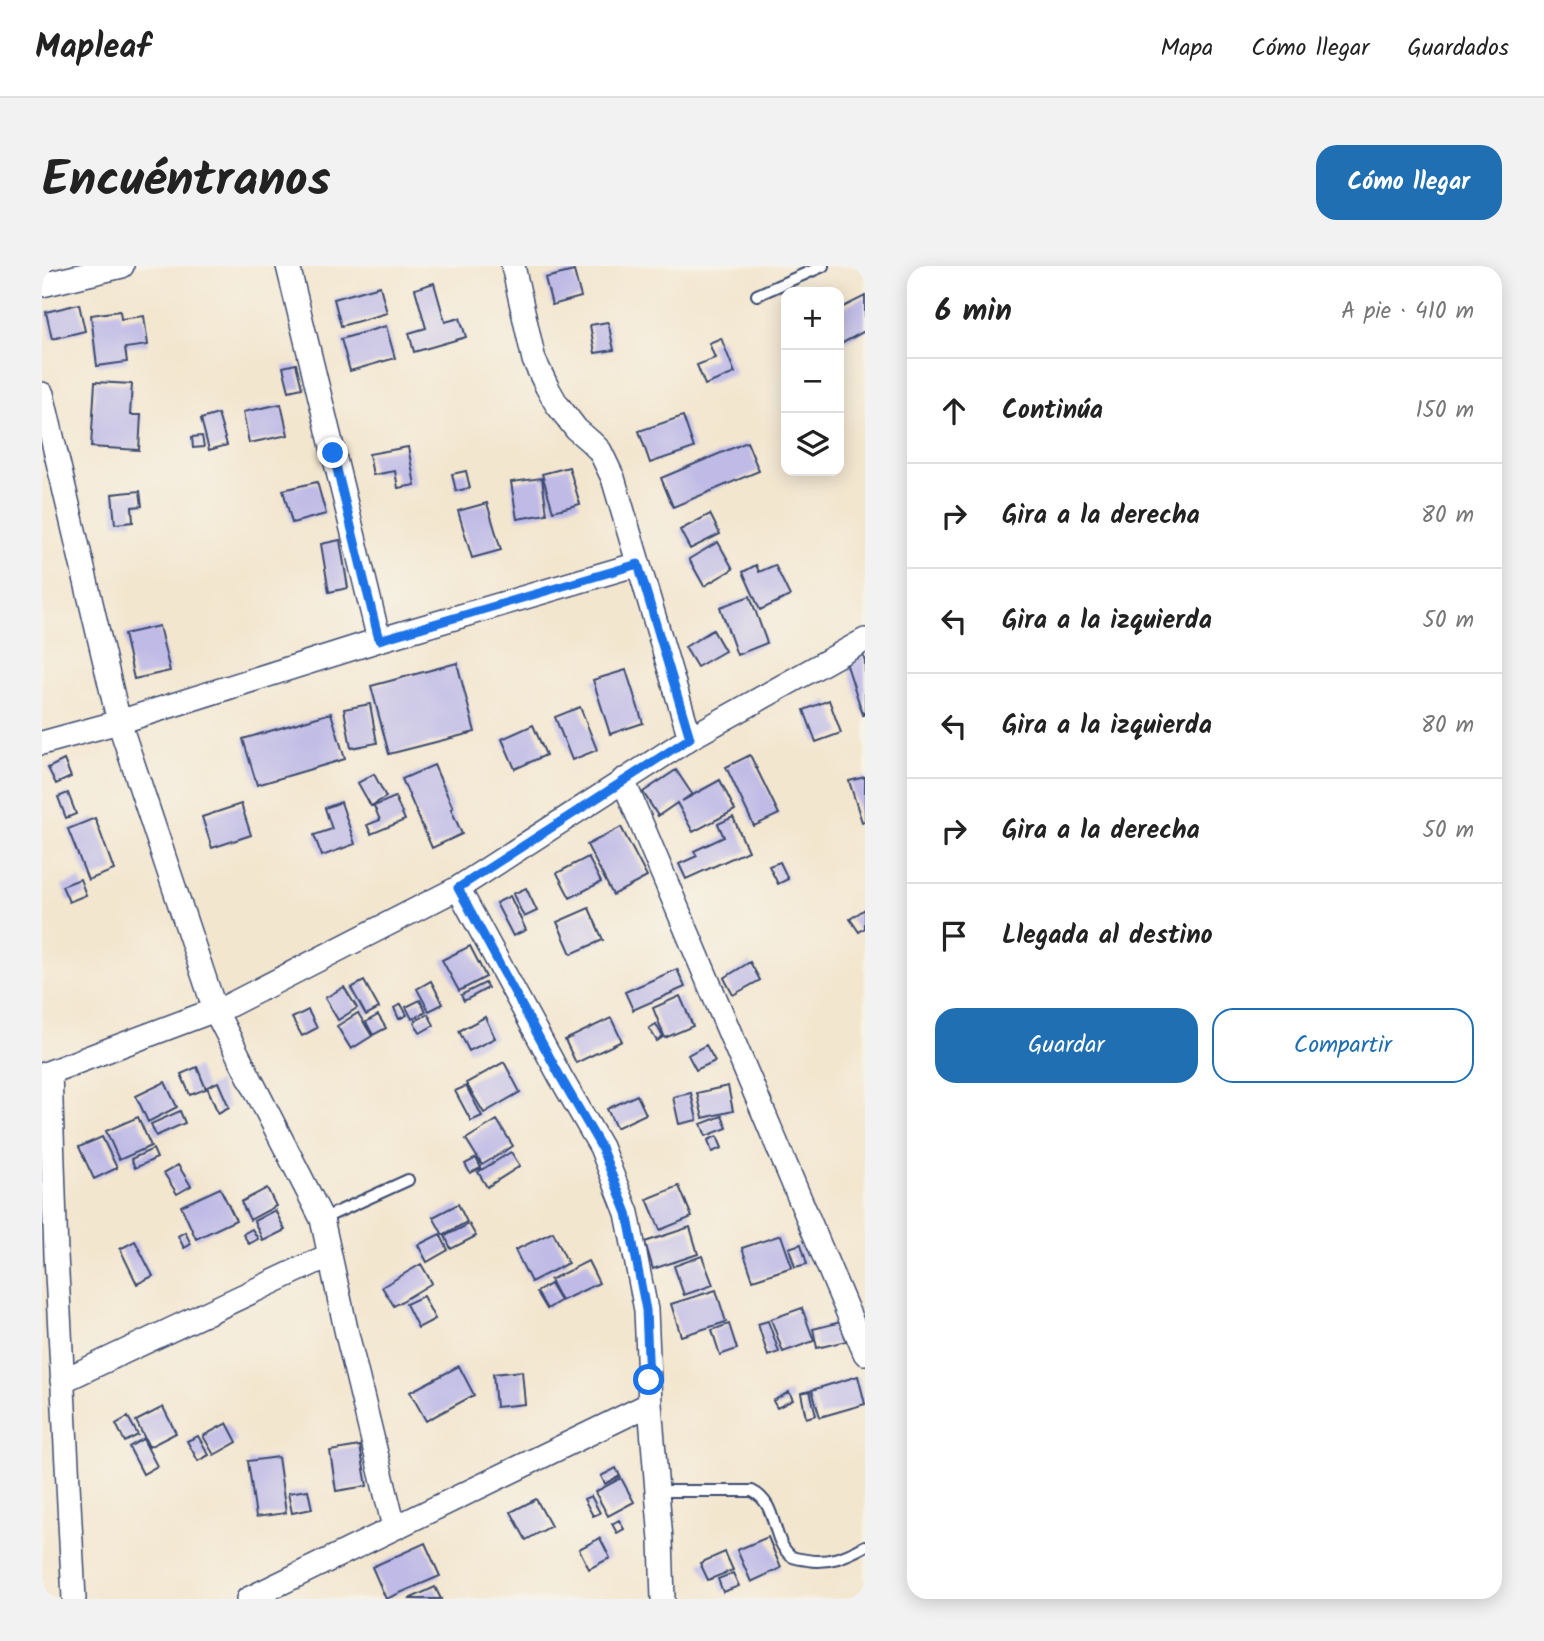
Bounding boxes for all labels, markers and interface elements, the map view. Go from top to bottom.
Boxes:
text: Mapleaf [35,22,151,75]
text: Mapa [1160,29,1213,68]
text: Cómo llegar [1251,29,1369,68]
text: Guardados [1407,29,1509,68]
text: Encuéntranos [42,143,331,221]
button: Cómo llegar [1316,145,1502,220]
map controls [781,287,844,476]
button: + [781,287,844,350]
text: 6 min [935,288,1012,336]
text: A pie · 410 m [1341,294,1474,330]
button: − [781,350,844,413]
text: Continúa [1002,390,1103,432]
icon: ahead [935,392,973,430]
text: 150 m [1415,393,1474,429]
button: layers [781,413,844,476]
route end [317,437,348,468]
text: Gira a la derecha [1002,495,1200,537]
icon: right [935,497,973,535]
text: 80 m [1421,498,1474,534]
text: Gira a la izquierda [1002,600,1212,642]
icon: left [935,602,973,640]
text: 50 m [1423,603,1474,639]
text: Gira a la izquierda [1002,705,1212,747]
icon: left [935,707,973,745]
text: 80 m [1421,708,1474,744]
text: Gira a la derecha [1002,810,1200,852]
icon: right [935,812,973,850]
text: 50 m [1423,813,1474,849]
text: Llegada al destino [1002,915,1213,957]
icon: arrive [935,917,973,955]
button: Guardar [935,1008,1198,1083]
button: Compartir [1212,1008,1474,1083]
route start [633,1364,664,1395]

